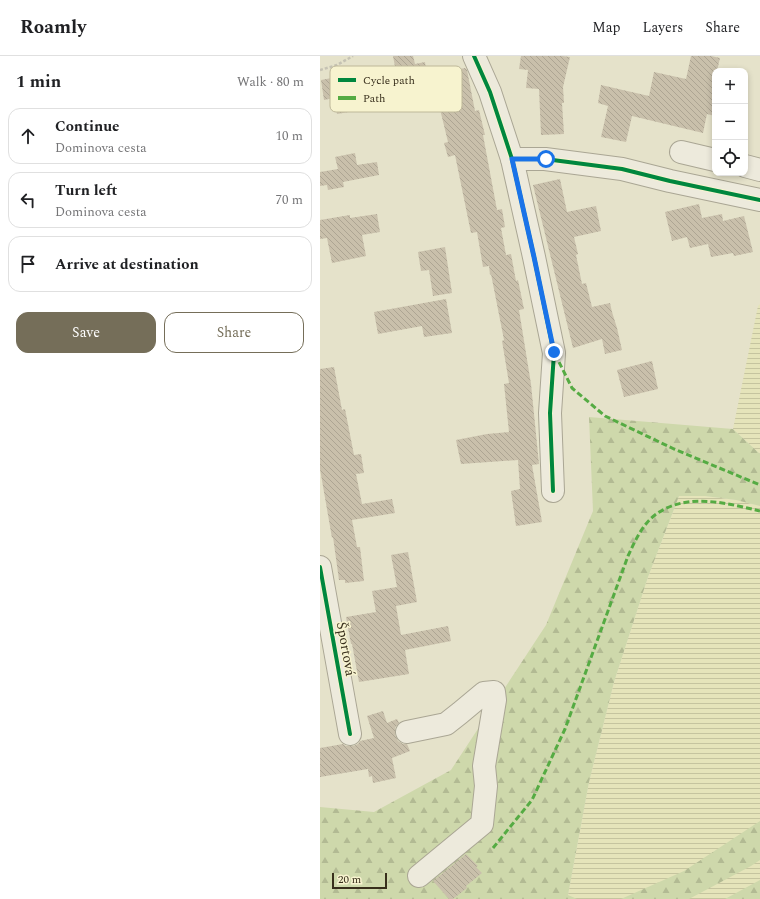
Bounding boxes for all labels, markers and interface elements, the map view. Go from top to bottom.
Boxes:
text: Roamly [20,13,86,42]
text: Map [592,17,621,38]
text: Layers [643,17,683,38]
text: Share [705,17,740,38]
legend [330,66,462,112]
map controls [712,68,748,176]
button: + [712,68,748,104]
text: 1 min [16,69,61,95]
text: Walk · 80 m [237,72,304,92]
text: Cycle path [363,72,415,89]
text: Path [363,90,385,107]
button: − [712,104,748,140]
text: Continue [55,115,120,138]
icon: ahead [17,125,39,147]
text: 10 m [276,126,303,146]
text: Dominova cesta [55,138,147,158]
button: locate [712,140,748,176]
route start [537,150,555,168]
text: Turn left [55,179,117,202]
icon: left [17,189,39,211]
text: 70 m [276,190,303,210]
text: Dominova cesta [55,202,147,222]
icon: arrive [17,253,39,275]
text: Arrive at destination [55,253,199,276]
button: Save [16,312,156,353]
button: Share [164,312,304,353]
route end [545,343,563,361]
street label: Športová [331,620,361,678]
scale bar [332,871,387,890]
text: 20 m [338,871,361,888]

